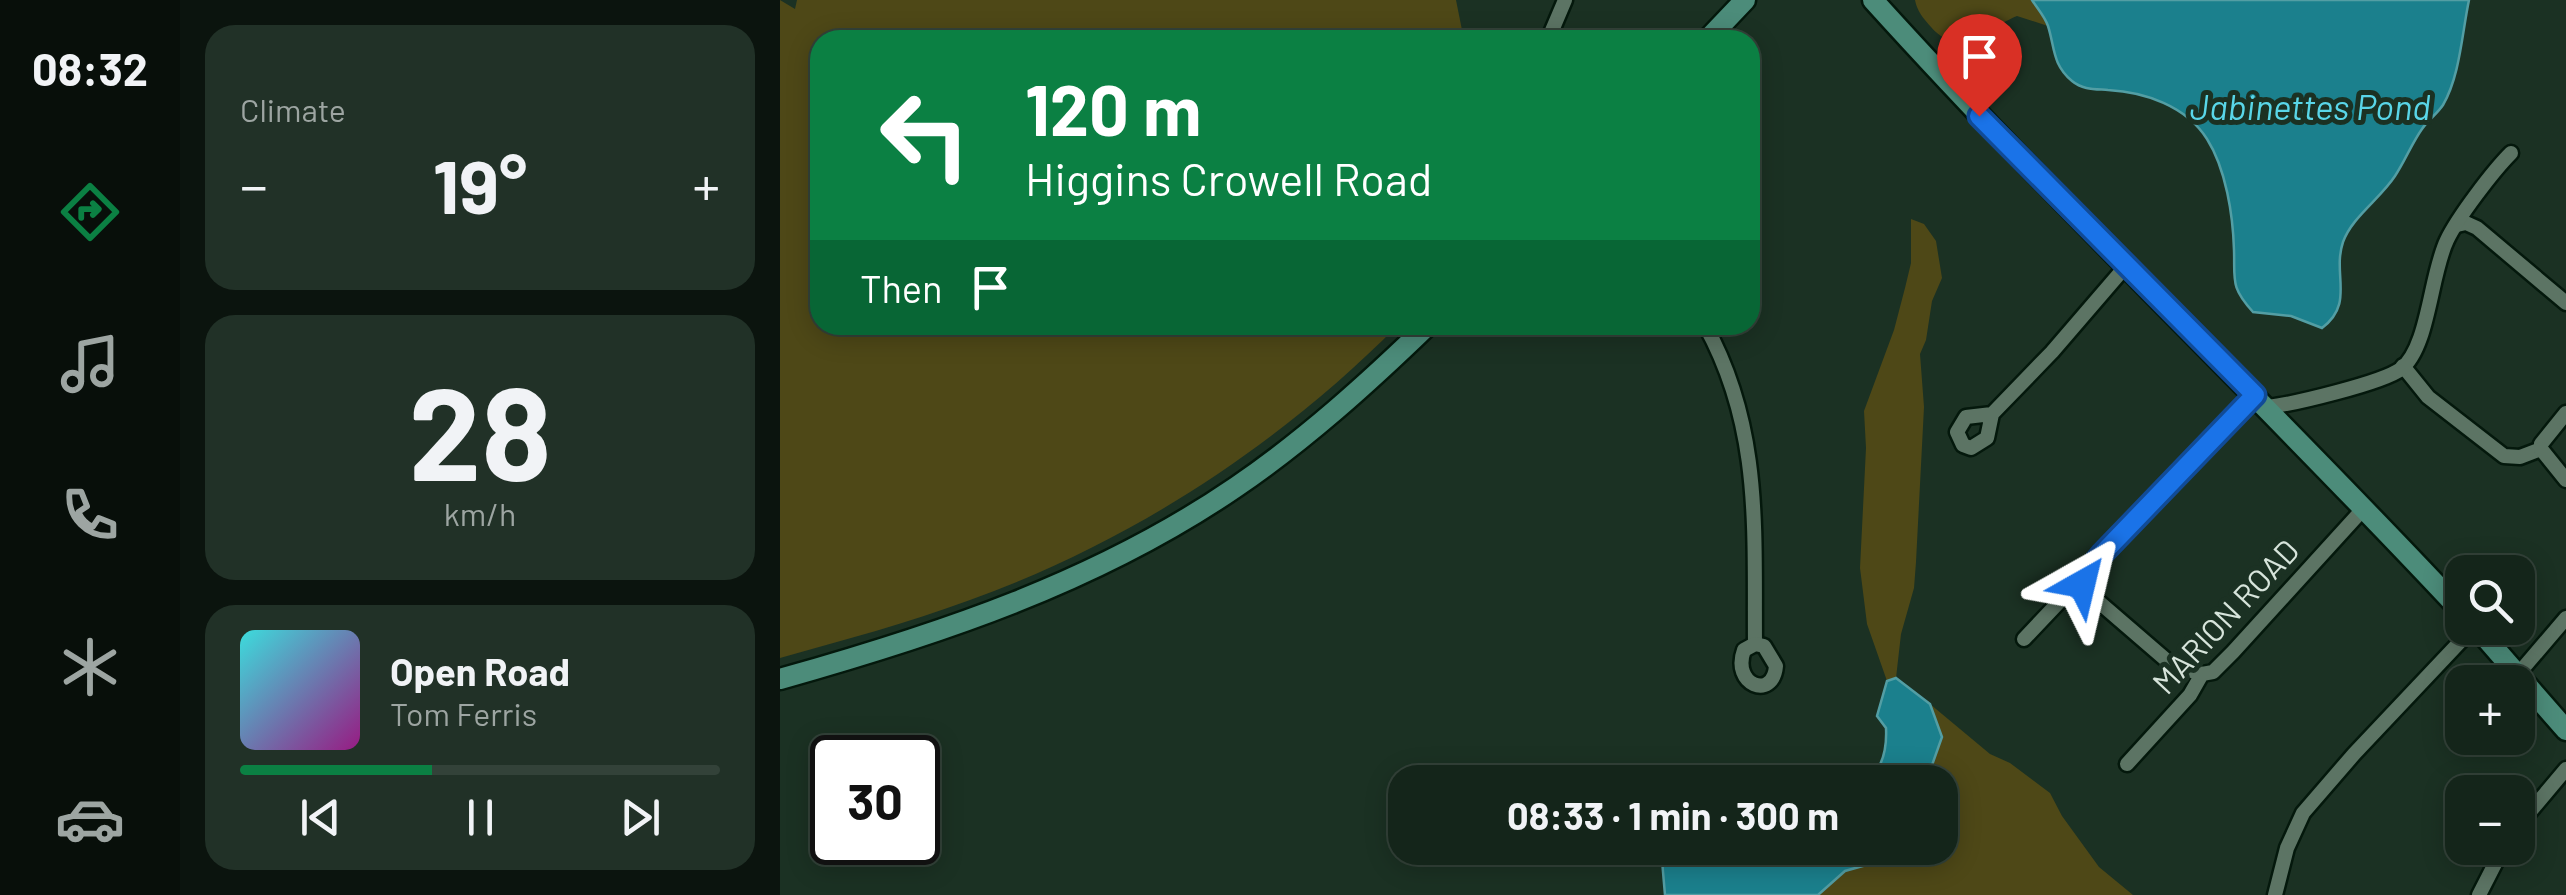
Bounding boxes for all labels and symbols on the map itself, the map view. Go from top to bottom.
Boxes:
pin [1937,14,2022,117]
water label: Jabinettes Pond [2190,85,2431,127]
street label: MARION ROAD [2144,531,2306,701]
position arrow [2030,532,2134,636]
speed limit sign: 30 [810,735,940,865]

